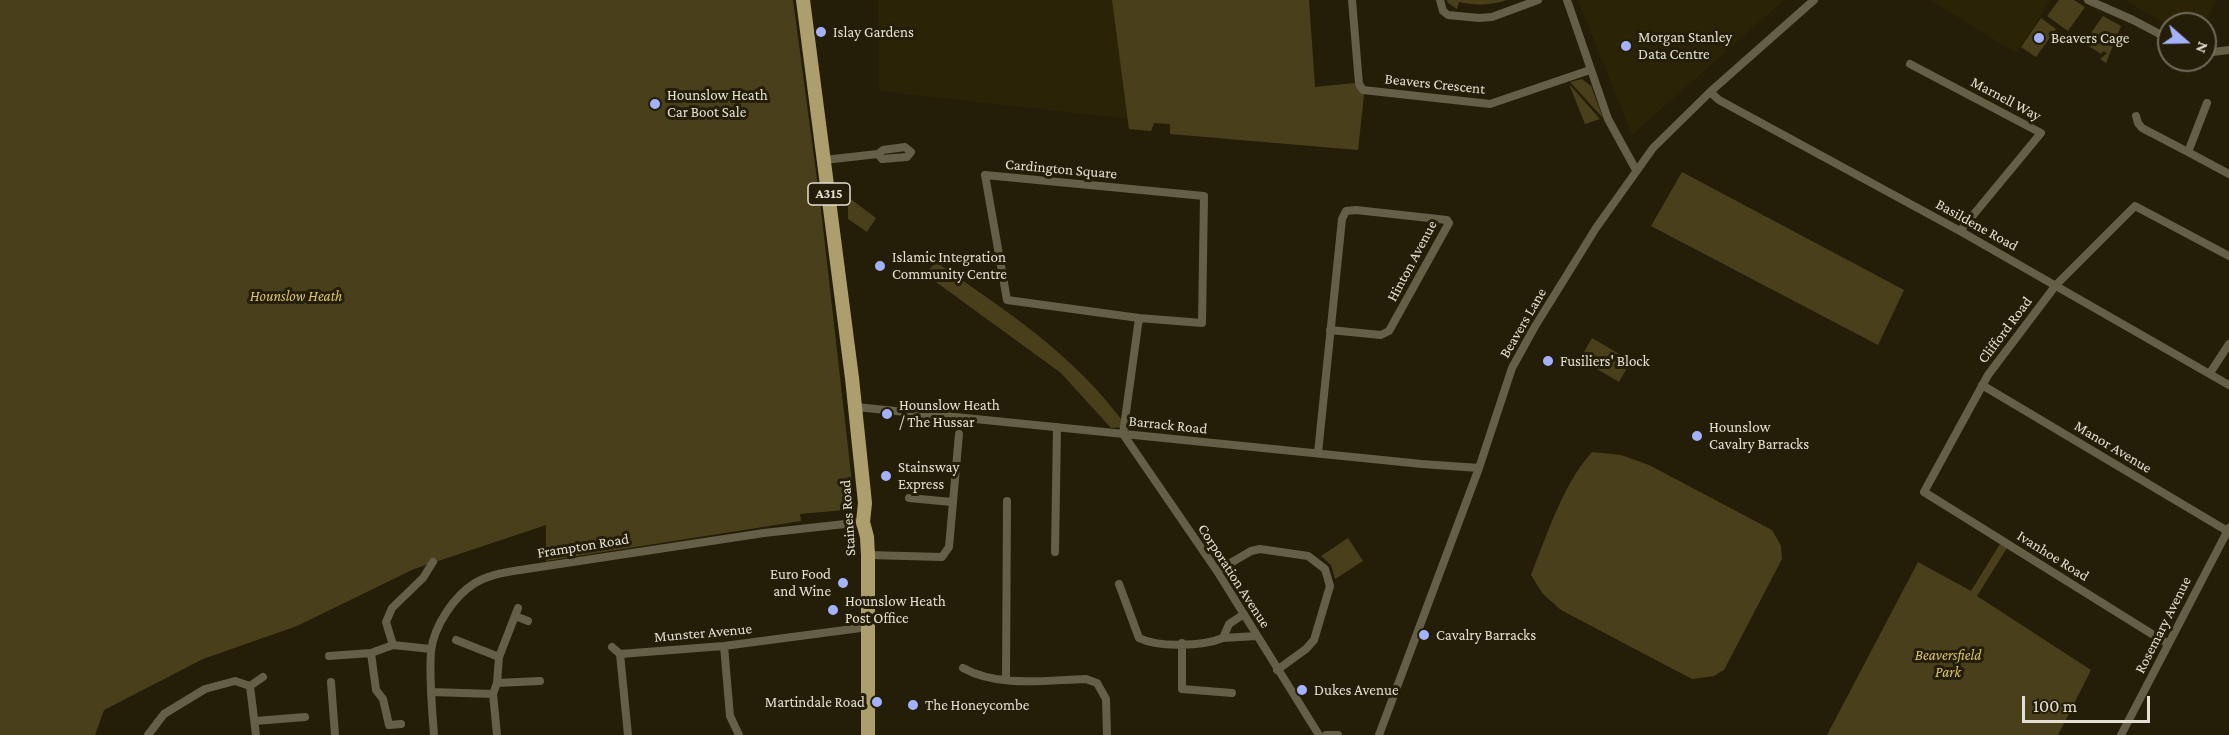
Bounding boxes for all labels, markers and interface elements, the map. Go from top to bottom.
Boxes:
north arrow [2157,12,2217,72]
place label: Islay Gardens [833,23,914,41]
marker: Islay Gardens [814,25,828,39]
place label: Morgan Stanley Data Centre [1638,28,1732,63]
place label: Beavers Cage [2051,29,2129,47]
marker: Beavers Cage [2032,31,2046,45]
marker: Morgan Stanley Data Centre [1619,39,1633,53]
text: N [2193,40,2212,56]
street label: Beavers Crescent [1384,70,1486,98]
street label: Marnell Way [1968,73,2044,125]
place label: Hounslow Heath Car Boot Sale [667,86,768,121]
marker: Hounslow Heath Car Boot Sale [648,97,662,111]
street label: Cardington Square [1004,155,1118,183]
road number: A315 [808,183,850,205]
street label: Basildene Road [1933,195,2021,255]
street label: Hinton Avenue [1383,217,1441,305]
place label: Islamic Integration Community Centre [892,248,1007,283]
marker: Islamic Integration Community Centre [873,259,887,273]
street label: Beavers Lane [1496,285,1550,361]
park label: Hounslow Heath [250,287,342,305]
street label: Clifford Road [1974,293,2036,367]
place label: Fusiliers' Block [1560,352,1650,370]
marker: Fusiliers' Block [1541,354,1555,368]
place label: Hounslow Heath / The Hussar [899,396,1000,431]
marker: Hounslow Heath / The Hussar [880,407,894,421]
street label: Barrack Road [1128,412,1208,438]
street label: Manor Avenue [2071,417,2155,477]
place label: Hounslow Cavalry Barracks [1709,418,1809,453]
marker: Hounslow Cavalry Barracks [1690,429,1704,443]
place label: Stainsway Express [898,458,959,493]
marker: Stainsway Express [879,469,893,483]
street label: Staines Road [836,479,860,557]
street label: Corporation Avenue [1194,521,1274,631]
street label: Ivanhoe Road [2014,527,2092,585]
street label: Frampton Road [536,530,630,562]
place label: Euro Food and Wine [770,565,831,600]
street label: Rosemary Avenue [2131,574,2195,676]
marker: Euro Food and Wine [836,576,850,590]
place label: Hounslow Heath Post Office [845,592,946,627]
marker: Hounslow Heath Post Office [826,603,840,617]
street label: Munster Avenue [653,620,753,646]
place label: Cavalry Barracks [1436,626,1536,644]
marker: Cavalry Barracks [1417,628,1431,642]
park label: Beaversfield Park [1915,646,1981,681]
place label: Dukes Avenue [1314,681,1398,699]
marker: Dukes Avenue [1295,683,1309,697]
scale bar [2025,684,2152,722]
place label: Martindale Road [765,693,865,711]
marker: Martindale Road [870,695,884,709]
place label: The Honeycombe [925,696,1029,714]
text: 100 m [2033,696,2077,716]
marker: The Honeycombe [906,698,920,712]

